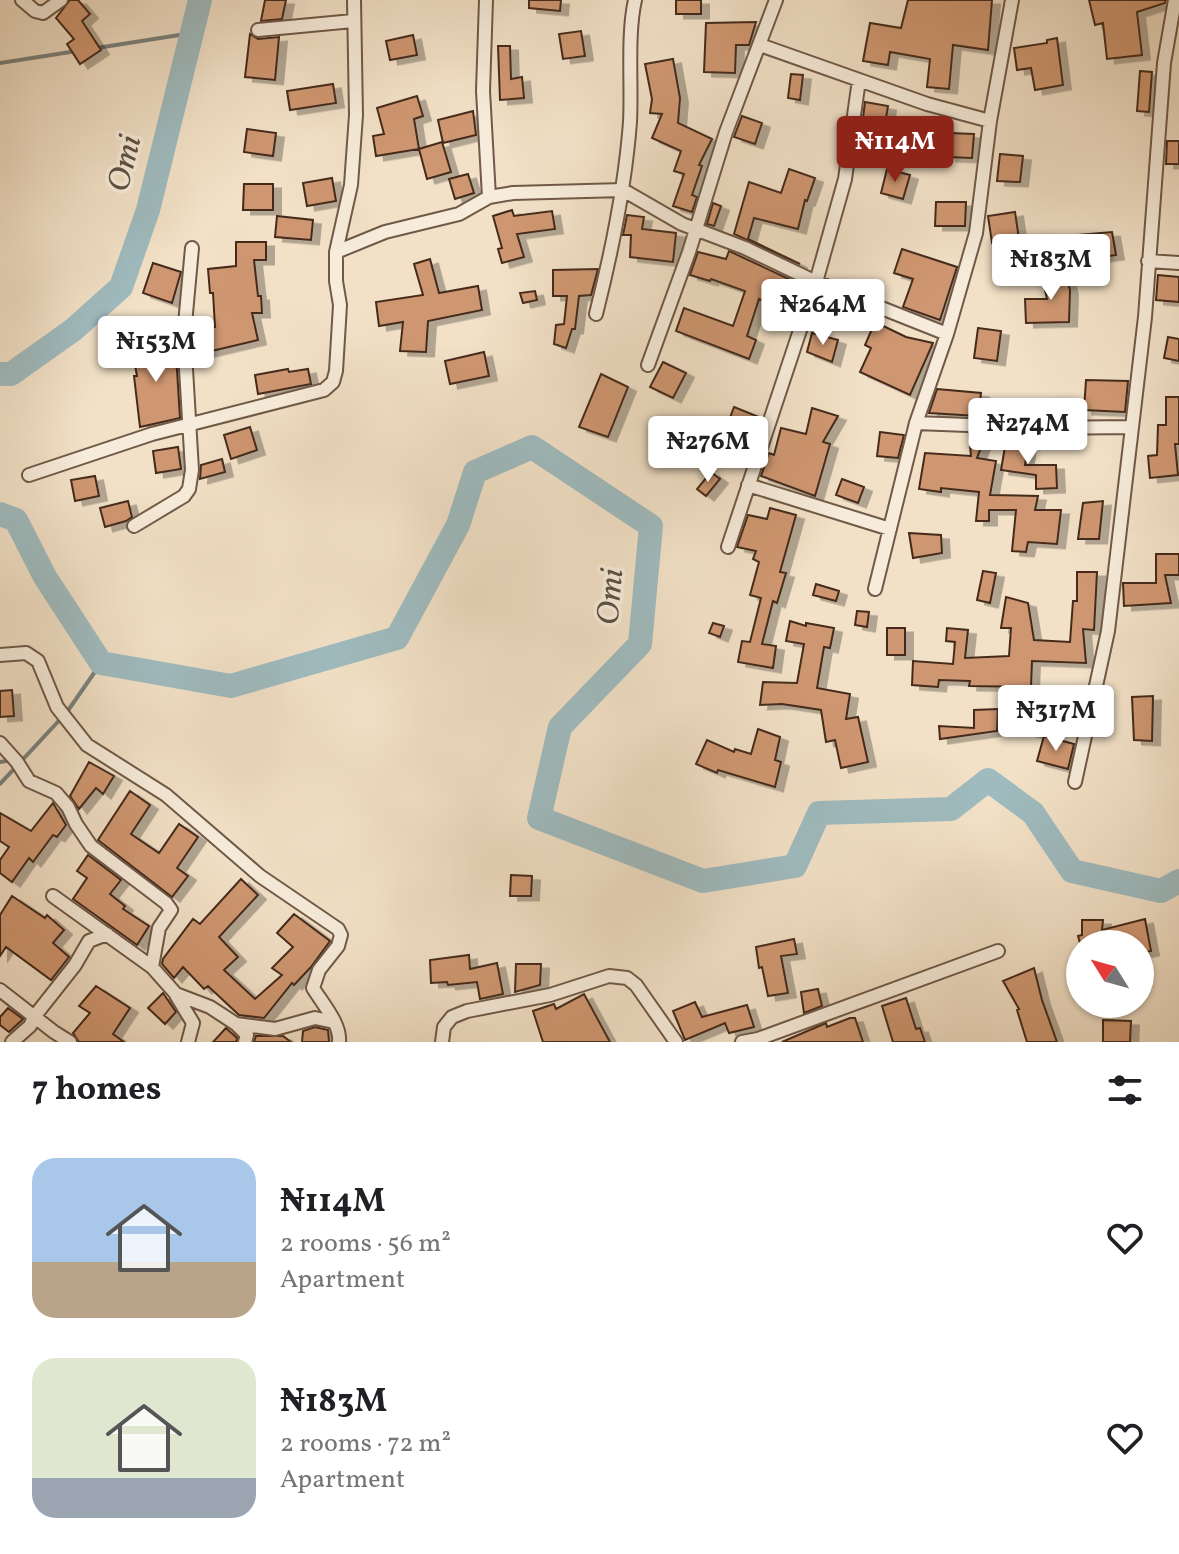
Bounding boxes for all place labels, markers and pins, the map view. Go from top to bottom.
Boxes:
pin: ₦114M [839,116,951,184]
pin: ₦183M [995,234,1107,302]
pin: ₦264M [767,279,879,347]
pin: ₦153M [100,316,212,384]
pin: ₦274M [972,398,1084,466]
pin: ₦276M [652,416,764,484]
pin: ₦317M [1000,685,1112,753]

